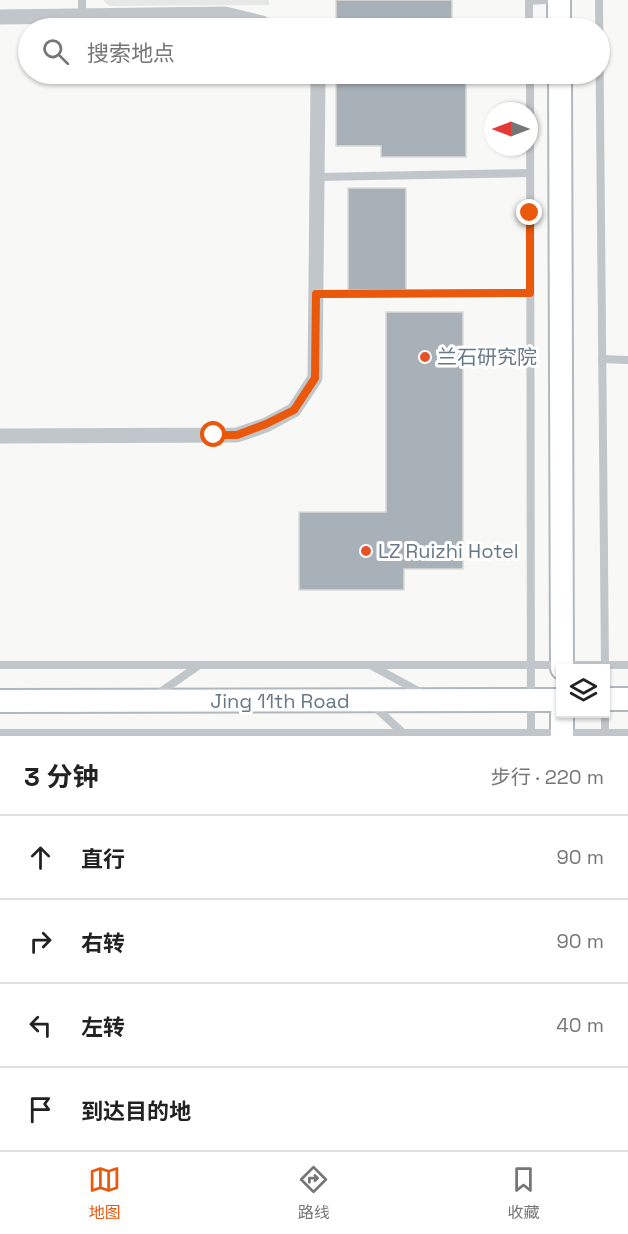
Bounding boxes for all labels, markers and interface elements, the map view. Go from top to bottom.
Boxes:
search box [18,18,610,84]
icon: search [39,35,72,68]
text: 搜索地点 [87,39,175,67]
north arrow [484,102,538,156]
route end [516,199,542,225]
place label: 兰石研究院 [437,344,537,370]
marker: 兰石研究院 [418,350,432,364]
route start [200,421,226,447]
place label: LZ Ruizhi Hotel [378,538,519,564]
marker: LZ Ruizhi Hotel [359,544,373,558]
map controls [556,664,610,718]
button: layers [556,664,610,718]
street label: Jing 11th Road [210,688,350,714]
text: 3 分钟 [24,760,98,794]
text: 步行 · 220 m [491,764,604,790]
icon: ahead [24,841,57,874]
text: 90 m [557,844,604,870]
text: 直行 [81,845,125,873]
icon: right [24,925,57,958]
text: 90 m [557,928,604,954]
text: 右转 [81,929,125,957]
icon: left [24,1009,57,1042]
text: 40 m [556,1012,604,1038]
text: 左转 [81,1013,125,1041]
icon: arrive [24,1093,57,1126]
text: 到达目的地 [81,1097,191,1125]
tab: 地图 [88,1163,121,1223]
tab: 路线 [297,1163,330,1223]
tab: 收藏 [507,1163,540,1223]

